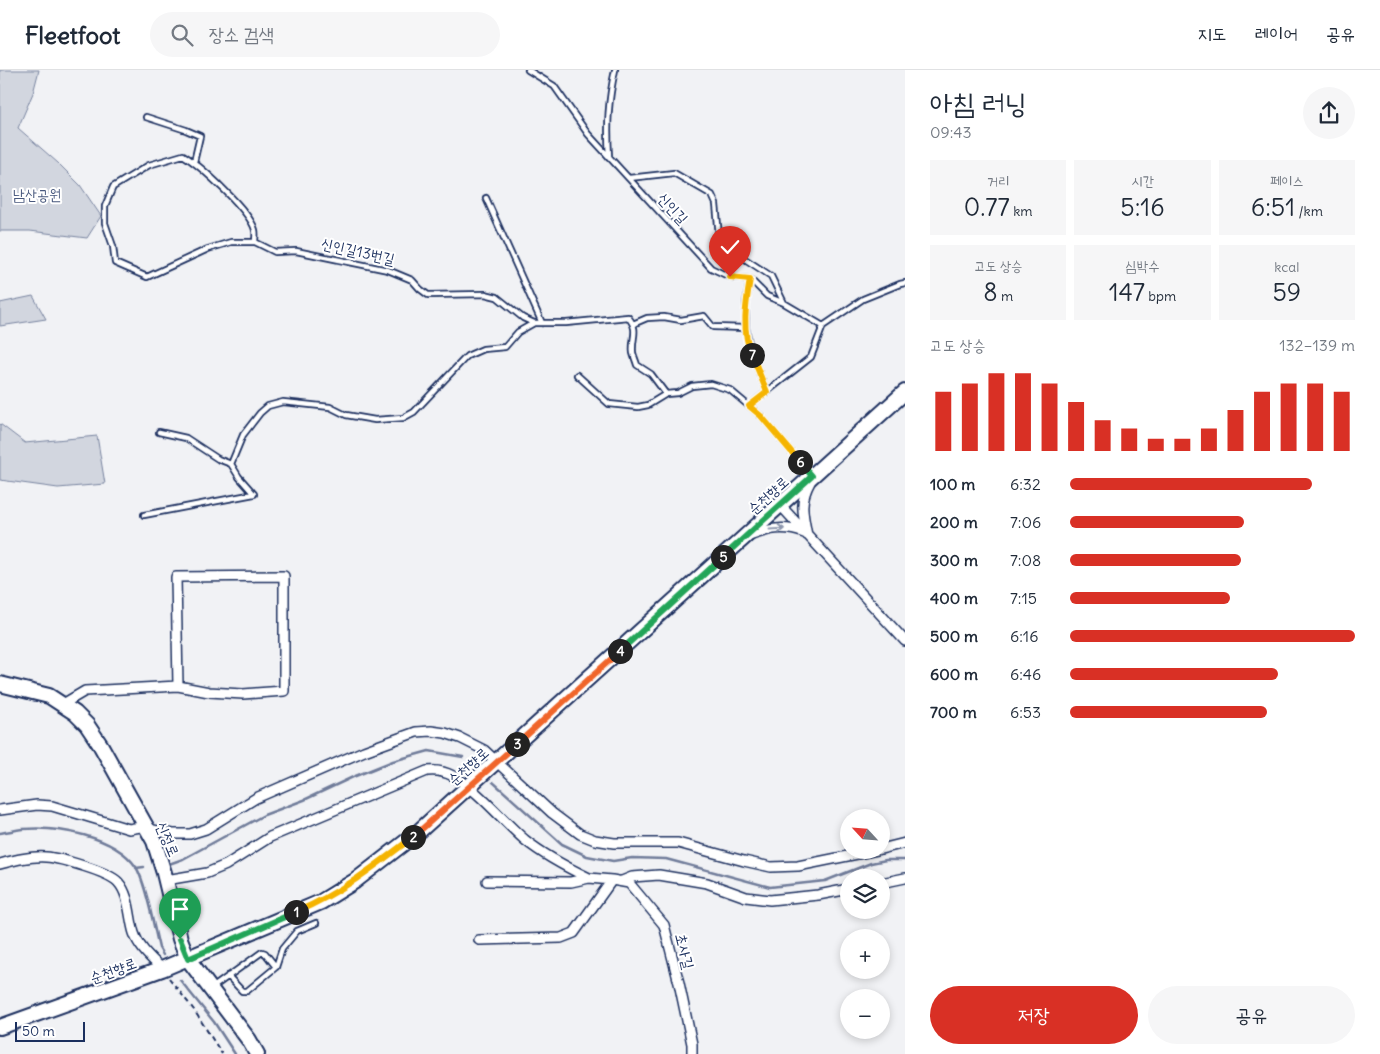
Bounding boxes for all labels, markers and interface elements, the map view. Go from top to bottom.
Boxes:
search box [150,12,500,57]
text: Fleetfoot [25,20,120,50]
icon: search [168,21,196,49]
text: 장소 검색 [208,22,274,46]
text: 지도 [1198,22,1227,45]
text: 레이어 [1255,22,1298,45]
text: 공유 [1326,22,1355,45]
text: 아침 러닝 [930,85,1027,121]
button: share [1303,87,1355,139]
text: 09:43 [930,122,972,142]
text: 거리 [987,172,1009,190]
text: 시간 [1131,172,1154,190]
text: 페이스 [1270,172,1304,190]
park label: 남산공원 [13,185,61,204]
street label: 신인길 [654,188,692,228]
text: 0.77 [964,191,1010,223]
text: 5:16 [1120,191,1165,223]
text: 6:51 [1251,191,1295,223]
text: km [1010,202,1033,220]
text: /km [1295,202,1323,220]
pin [709,226,751,277]
street label: 신인길13번길 [319,233,397,269]
icon: check [716,233,744,261]
text: 고도 상승 [974,257,1022,275]
text: 심박수 [1126,257,1159,275]
text: kcal [1274,258,1299,276]
text: 8 [983,276,998,308]
text: 147 [1109,276,1145,308]
text: 59 [1272,276,1301,308]
text: m [998,287,1013,305]
text: bpm [1145,287,1176,305]
text: 고도 상승 [930,335,985,355]
text: 132–139 m [1279,335,1355,355]
pin: 7 [740,342,764,368]
text: 7 [749,346,756,364]
pin: 6 [788,450,812,474]
text: 6 [796,453,805,471]
street label: 순천향로 [744,472,792,518]
text: 100 m [930,474,975,494]
text: 6:32 [1010,474,1041,494]
text: 200 m [930,512,978,532]
text: 7:06 [1010,512,1041,532]
one-way arrow [769,524,785,533]
pin: 5 [710,544,736,570]
text: 5 [719,548,728,566]
text: 300 m [930,550,978,570]
text: 7:08 [1010,550,1041,570]
text: 400 m [930,588,978,608]
text: 7:15 [1010,588,1037,608]
text: 500 m [930,626,978,646]
text: 6:16 [1010,626,1038,646]
pin: 4 [608,638,632,664]
text: 4 [616,642,625,660]
text: 600 m [930,664,978,684]
text: 6:46 [1010,664,1041,684]
text: 700 m [930,702,977,722]
text: 6:53 [1010,702,1041,722]
pin: 3 [504,732,530,756]
text: 3 [514,735,521,753]
street label: 순천향로 [444,743,492,789]
north arrow [840,809,890,859]
map controls [840,809,890,1039]
street label: 신정로 [152,819,184,859]
pin: 2 [400,824,426,850]
text: 2 [410,828,417,846]
button: layers [840,869,890,919]
pin [159,888,201,939]
icon: arrive [166,895,194,923]
pin: 1 [284,900,308,924]
text: 1 [294,903,299,921]
button: + [840,929,890,979]
street label: 초사길 [671,931,699,971]
street label: 순천향로 [87,953,139,987]
button: 저장 [930,986,1138,1044]
button: 공유 [1148,986,1355,1044]
button: − [840,989,890,1039]
scale bar [15,1019,85,1042]
text: 50 m [22,1022,55,1040]

